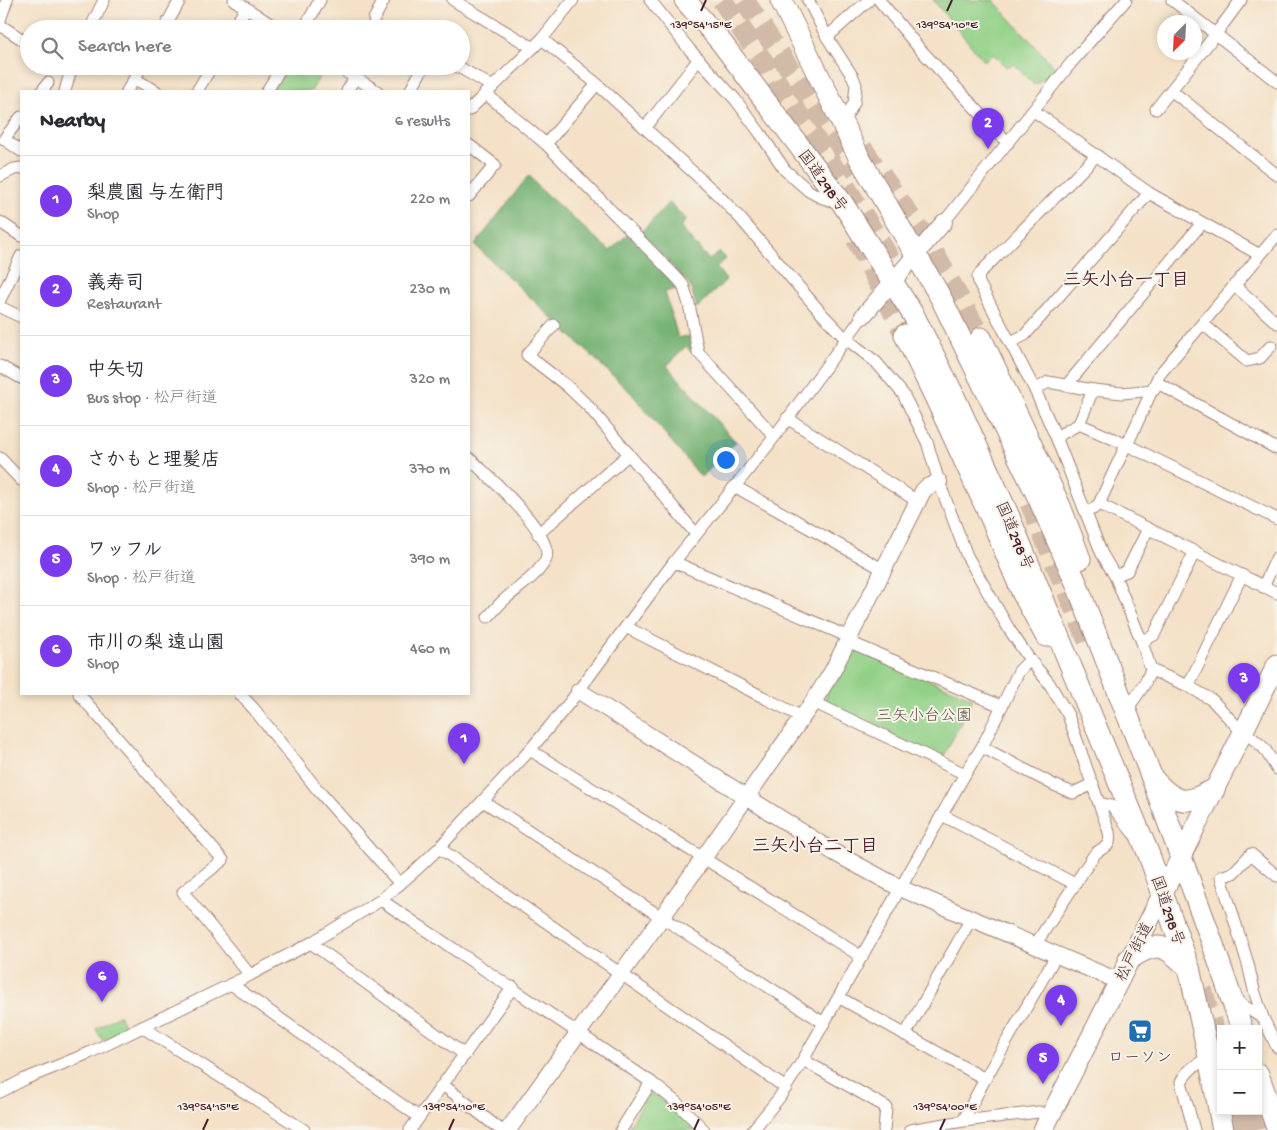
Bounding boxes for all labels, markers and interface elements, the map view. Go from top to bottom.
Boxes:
north arrow [1157,15,1202,60]
text: 139°54'15"E [669,19,732,33]
text: 139°54'10"E [915,19,978,33]
search box [20,20,470,75]
icon: search [38,34,66,62]
text: Search here [78,36,172,59]
pin: 2 [972,108,1004,149]
text: Nearby [40,110,105,135]
text: 6 results [395,113,450,132]
street label: 国道298号 [792,147,851,217]
text: 梨農園 与左衛門 [87,183,225,206]
text: 1 [53,191,59,210]
text: 220 m [410,191,450,210]
text: Shop [87,206,119,225]
district label: 三矢小台一丁目 [1063,270,1189,292]
text: 義寿司 [87,273,144,296]
text: 2 [52,281,60,300]
text: 230 m [410,281,450,300]
text: Restaurant [87,296,161,315]
text: 中矢切 [87,360,144,383]
text: 3 [52,371,60,390]
text: 320 m [410,371,450,390]
text: Bus stop · 松戸街道 [87,390,218,409]
your location [713,447,739,473]
text: さかもと理髪店 [87,450,220,473]
text: 4 [52,461,60,480]
text: 370 m [409,461,450,480]
text: Shop · 松戸街道 [87,480,196,499]
street label: 国道298号 [990,499,1037,574]
text: ワッフル [87,540,163,563]
text: 5 [52,551,60,570]
text: 390 m [409,551,450,570]
text: Shop · 松戸街道 [87,570,196,589]
text: 市川の梨 遠山園 [87,633,225,656]
text: 6 [52,641,60,660]
text: 460 m [410,641,450,660]
text: Shop [87,656,119,675]
pin: 3 [1228,663,1260,704]
park label: 三矢小台公園 [876,706,972,727]
pin: 1 [448,723,480,764]
district label: 三矢小台二丁目 [752,836,878,858]
street label: 国道298号 [1145,873,1187,949]
street label: 松戸街道 [1112,919,1159,985]
pin: 6 [86,961,118,1002]
pin: 4 [1045,985,1077,1026]
supermarket icon: ローソン [1127,1018,1153,1044]
map controls [1217,1025,1262,1115]
button: + [1217,1025,1262,1070]
pin: 5 [1027,1043,1059,1084]
place label: ローソン [1108,1050,1172,1069]
button: − [1217,1070,1262,1115]
text: 139°54'15"E [176,1101,239,1115]
text: 139°54'10"E [422,1101,485,1115]
text: 139°54'05"E [666,1101,731,1115]
text: 139°54'00"E [912,1101,977,1115]

